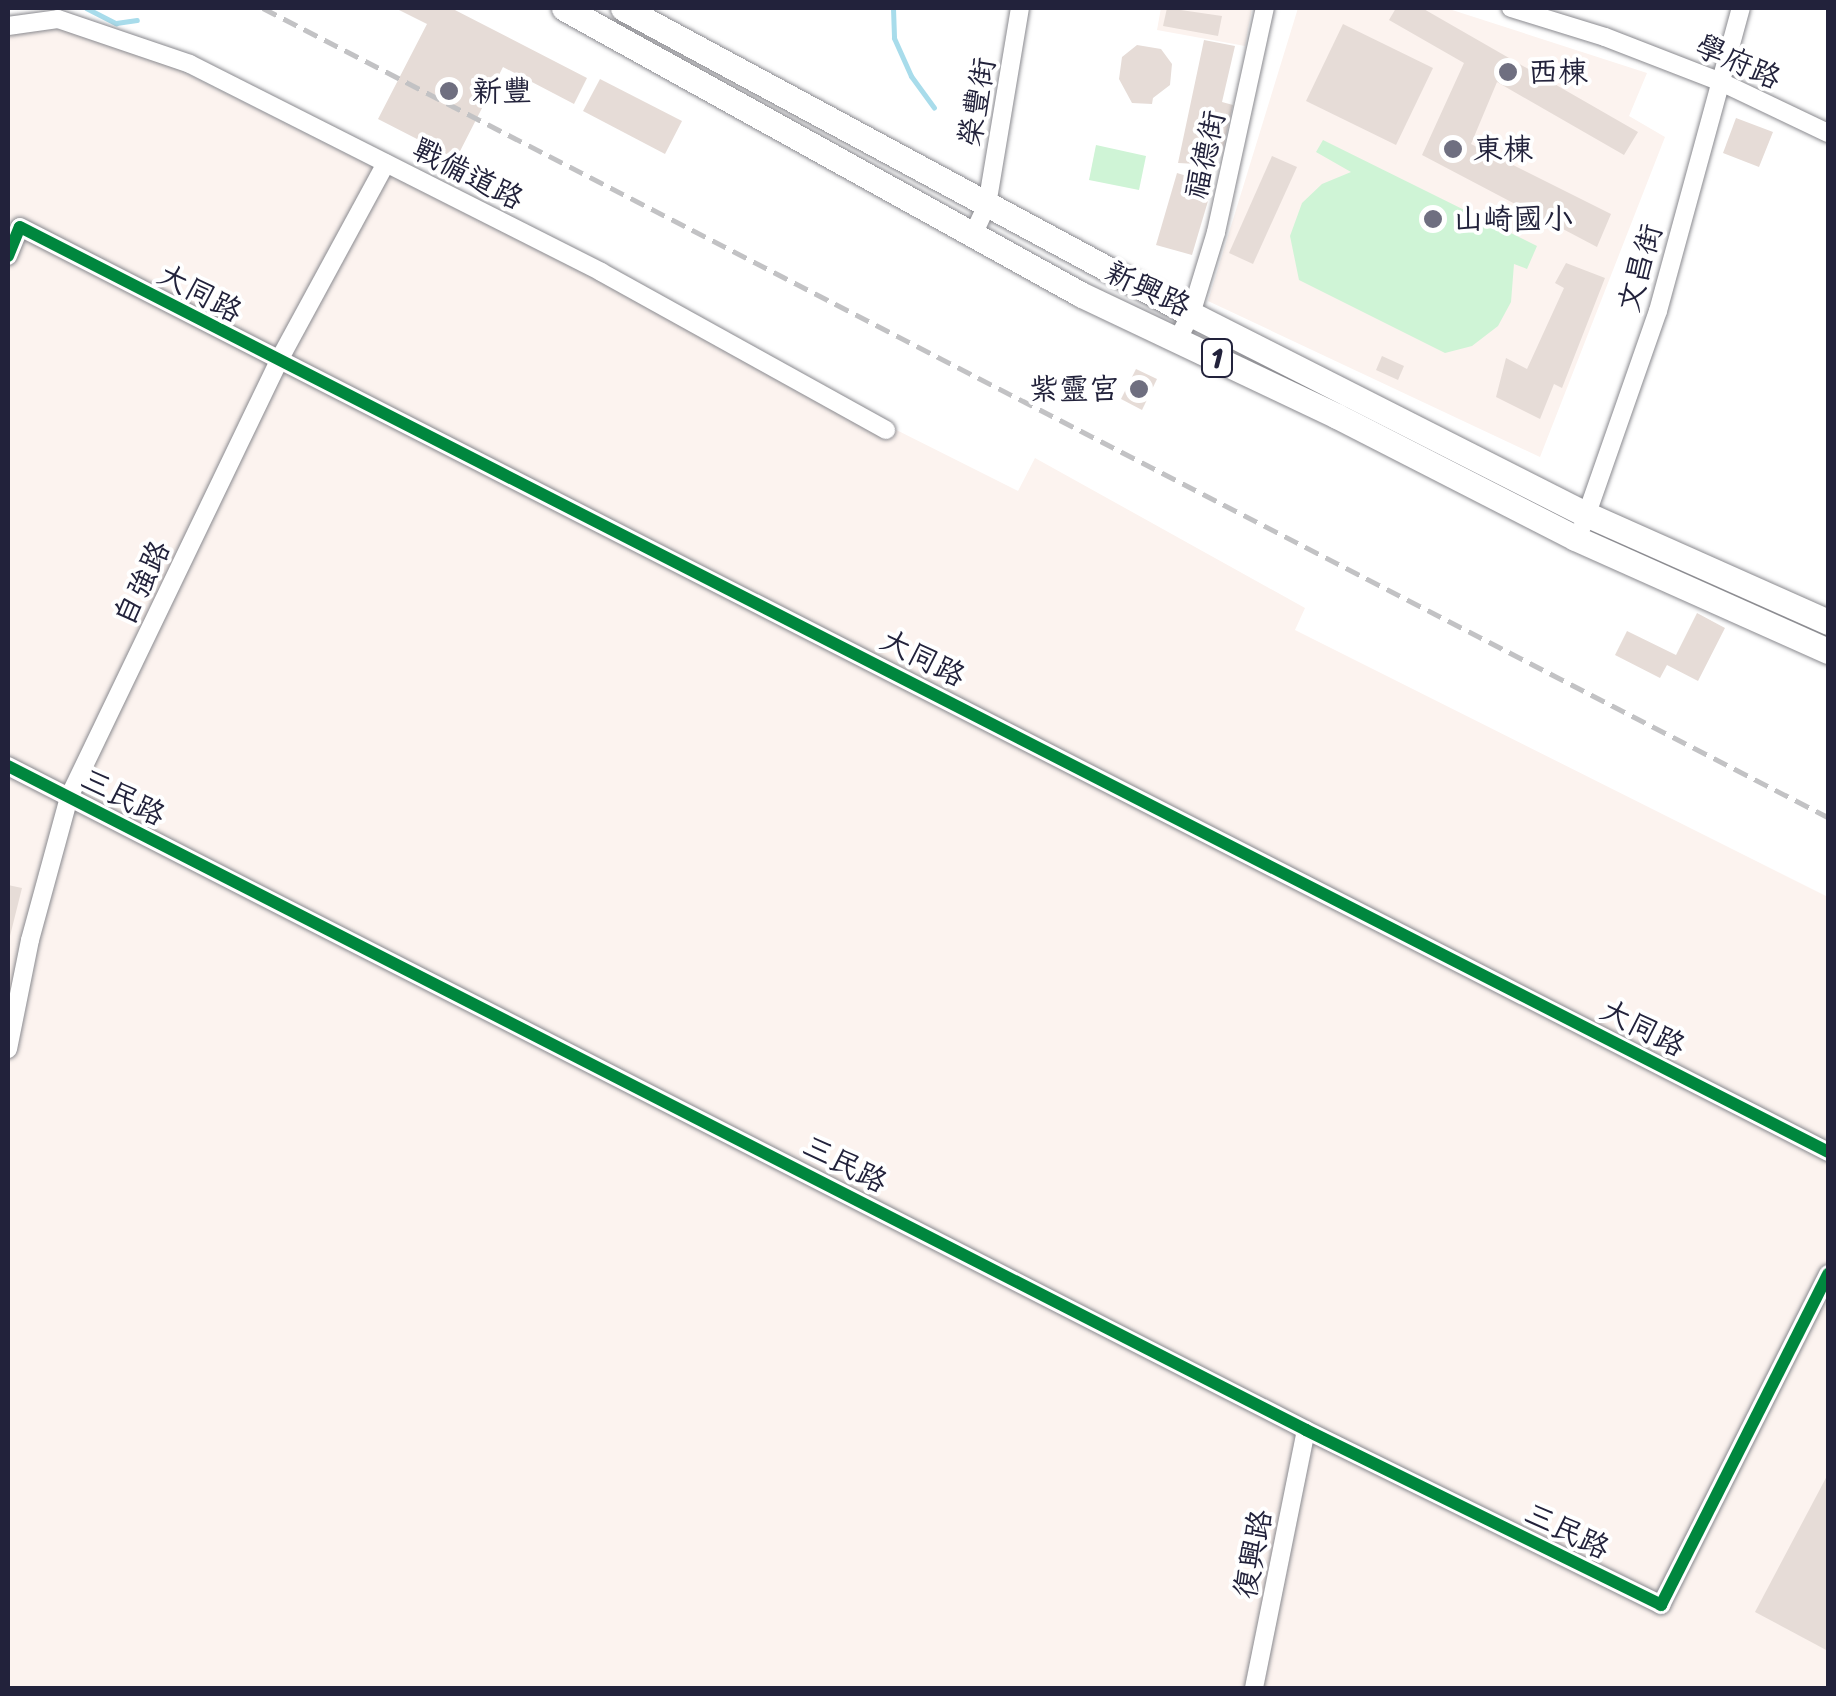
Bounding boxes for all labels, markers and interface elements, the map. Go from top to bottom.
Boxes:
street label: 學府路 [1690,27,1786,97]
place label: 西棟 [1528,54,1588,90]
street label: 榮豐街 [951,55,1003,149]
marker: 西棟 [1497,61,1519,83]
place label: 新豐 [472,73,532,109]
marker: 新豐 [436,78,462,104]
street label: 福德街 [1177,107,1233,203]
street label: 戰備道路 [406,131,530,217]
place label: 東棟 [1473,131,1533,167]
marker: 東棟 [1442,138,1464,160]
place label: 山崎國小 [1453,201,1573,237]
marker: 山崎國小 [1422,208,1444,230]
street label: 文昌街 [1610,220,1670,316]
street label: 新興路 [1100,254,1196,324]
street label: 大同路 [152,256,248,330]
road number: 1 [1200,335,1234,381]
place label: 紫靈宫 [1029,371,1119,407]
marker: 紫靈宫 [1128,378,1150,400]
street label: 自強路 [106,535,178,631]
street label: 大同路 [875,622,971,694]
street label: 三民路 [75,761,171,833]
street label: 大同路 [1595,992,1691,1064]
street label: 三民路 [797,1128,893,1200]
street label: 三民路 [1519,1495,1615,1567]
street label: 復興路 [1227,1506,1279,1602]

